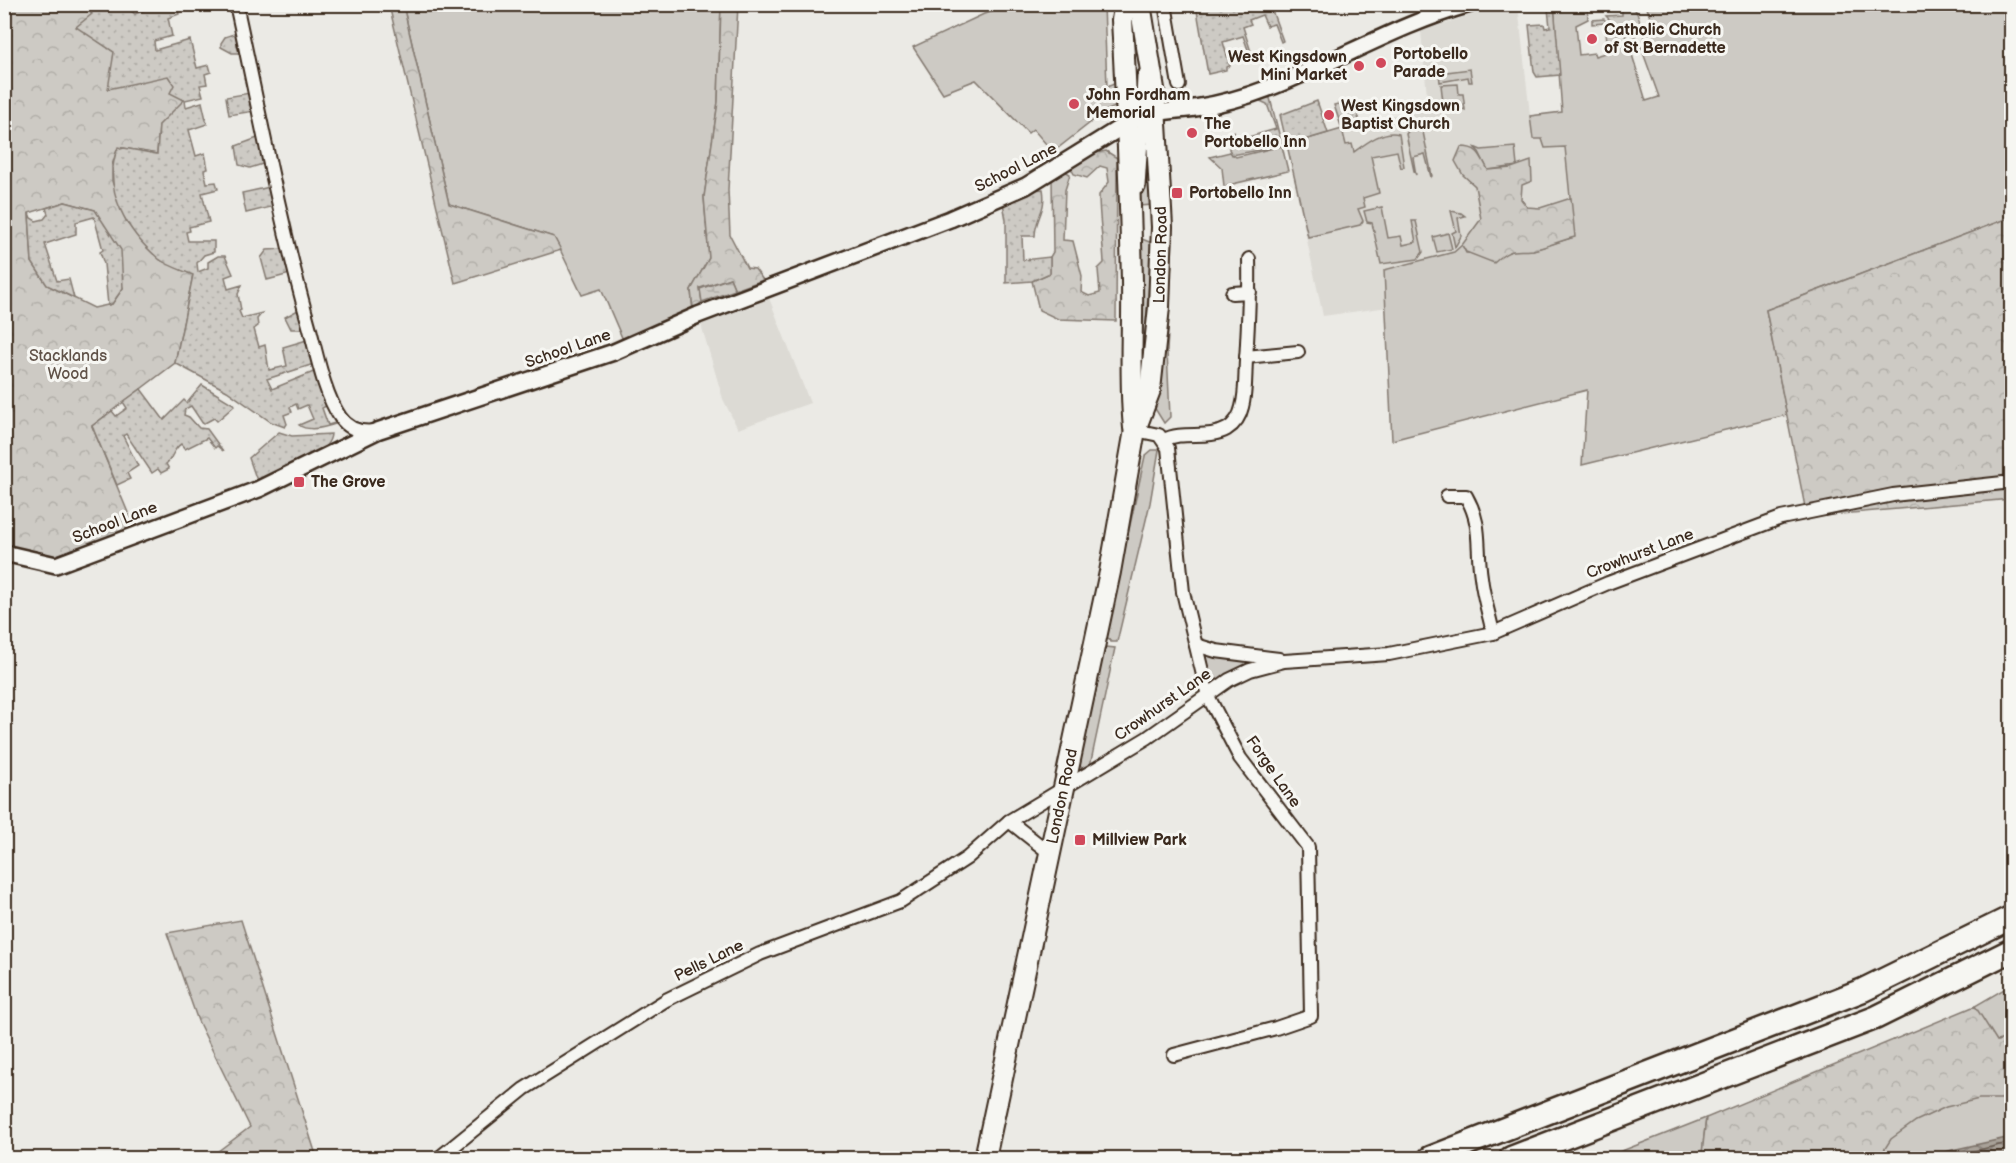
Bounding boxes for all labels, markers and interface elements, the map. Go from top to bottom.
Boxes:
place label: Catholic Church of St Bernadette [1604,21,1726,58]
marker: Catholic Church of St Bernadette [1585,32,1599,46]
place label: Portobello Parade [1393,45,1468,82]
place label: West Kingsdown Mini Market [1228,48,1348,85]
marker: Portobello Parade [1374,56,1388,70]
marker: West Kingsdown Mini Market [1352,59,1366,73]
place label: John Fordham Memorial [1086,86,1190,123]
marker: John Fordham Memorial [1067,97,1081,111]
place label: West Kingsdown Baptist Church [1341,97,1460,134]
marker: West Kingsdown Baptist Church [1322,108,1336,122]
place label: The Portobello Inn [1204,115,1307,152]
marker: The Portobello Inn [1185,126,1199,140]
street label: School Lane [972,139,1061,197]
place label: Portobello Inn [1189,184,1292,203]
marker: Portobello Inn [1170,186,1184,200]
street label: London Road [1150,206,1172,304]
street label: School Lane [523,325,614,373]
park label: Stacklands Wood [29,347,107,384]
place label: The Grove [311,473,385,492]
marker: The Grove [292,475,306,489]
street label: School Lane [70,498,161,548]
street label: Crowhurst Lane [1584,525,1697,583]
street label: Crowhurst Lane [1111,664,1215,745]
street label: Forge Lane [1241,733,1305,812]
street label: London Road [1043,747,1082,846]
place label: Millview Park [1092,831,1187,850]
marker: Millview Park [1073,833,1087,847]
street label: Pells Lane [671,936,747,986]

